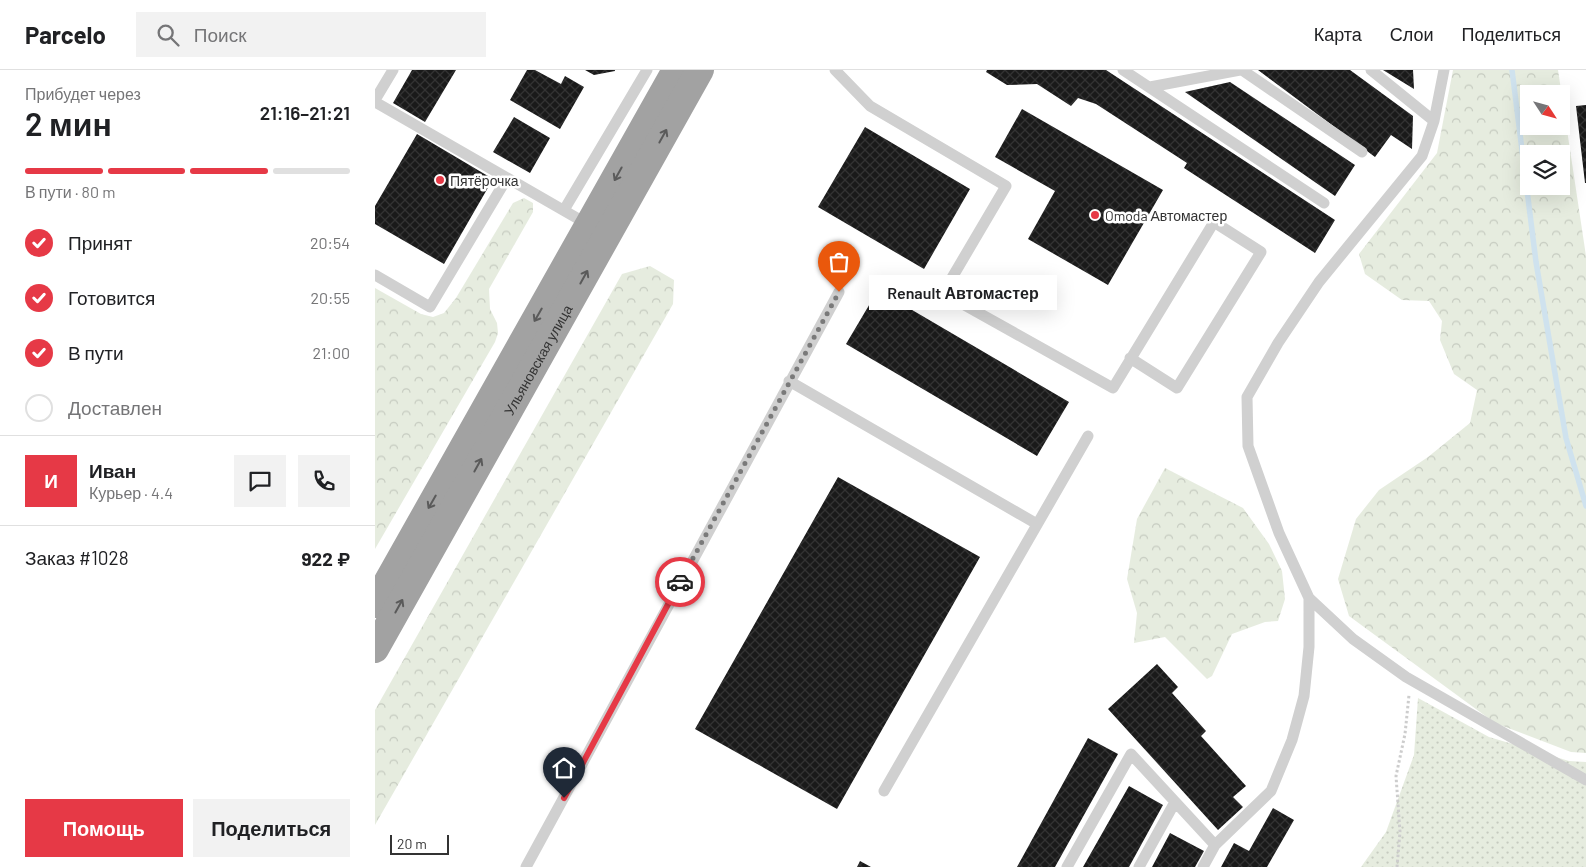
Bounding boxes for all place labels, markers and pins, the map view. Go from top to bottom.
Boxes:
place label: Пятёрочка [450,172,519,189]
marker: Пятёрочка [434,174,446,186]
place label: Omoda Автомастер [1105,207,1227,224]
marker: Omoda Автомастер [1089,209,1101,221]
pin [818,241,860,292]
callout: Renault Автомастер [869,274,1057,310]
pin [543,747,585,798]

